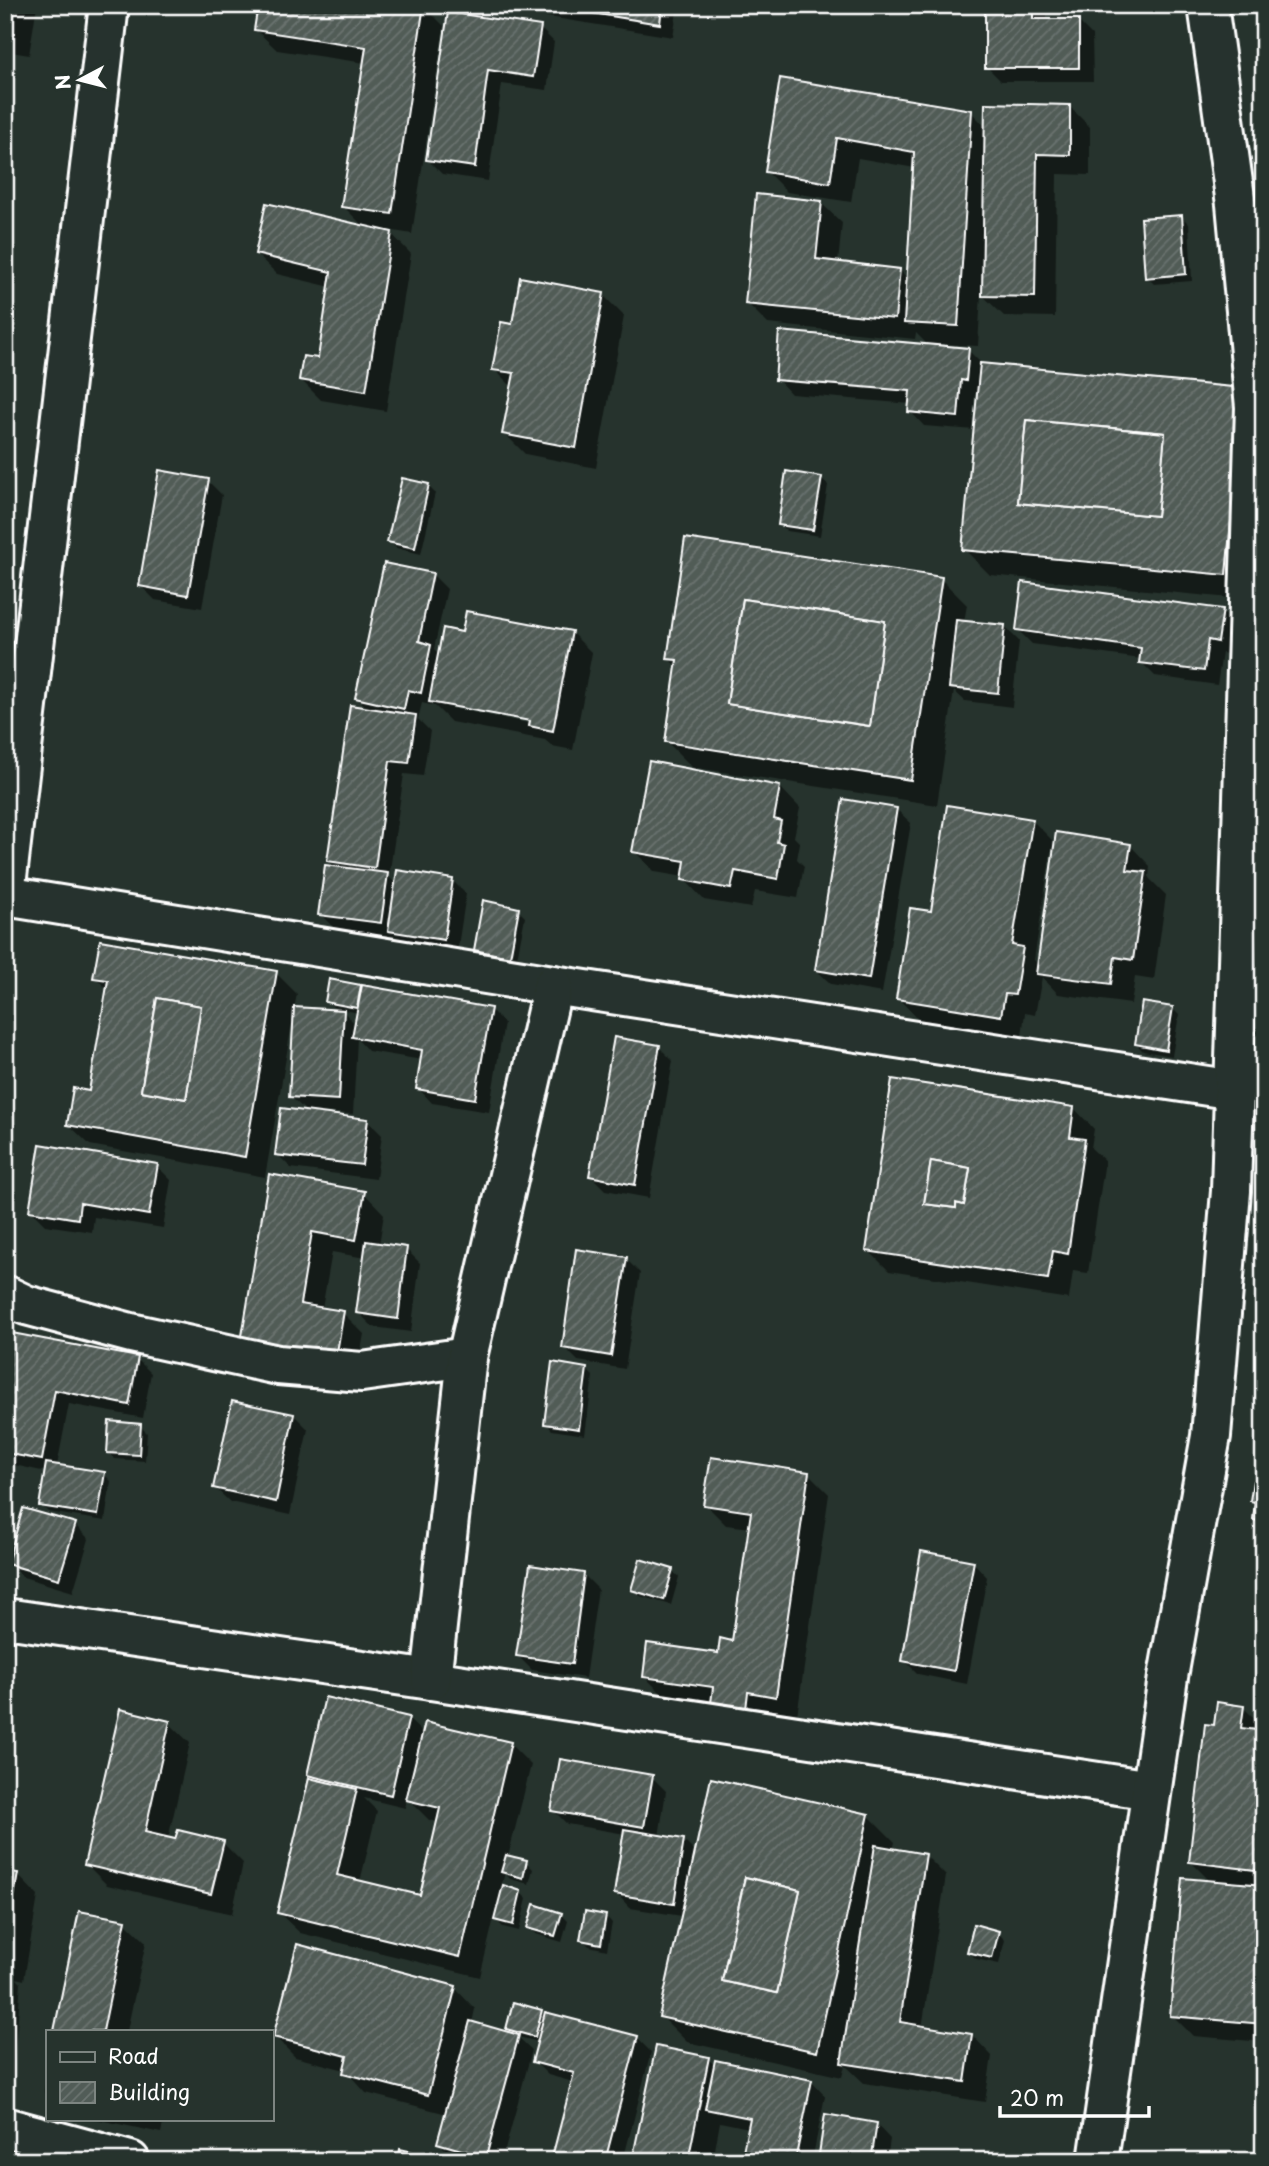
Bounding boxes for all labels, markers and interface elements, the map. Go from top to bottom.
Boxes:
north arrow [46,46,116,116]
text: N [47,73,77,91]
legend [46,2030,273,2120]
text: Road [108,2039,159,2071]
text: Building [108,2075,190,2107]
scale bar [1000,2075,1148,2119]
text: 20 m [1010,2081,1064,2113]

